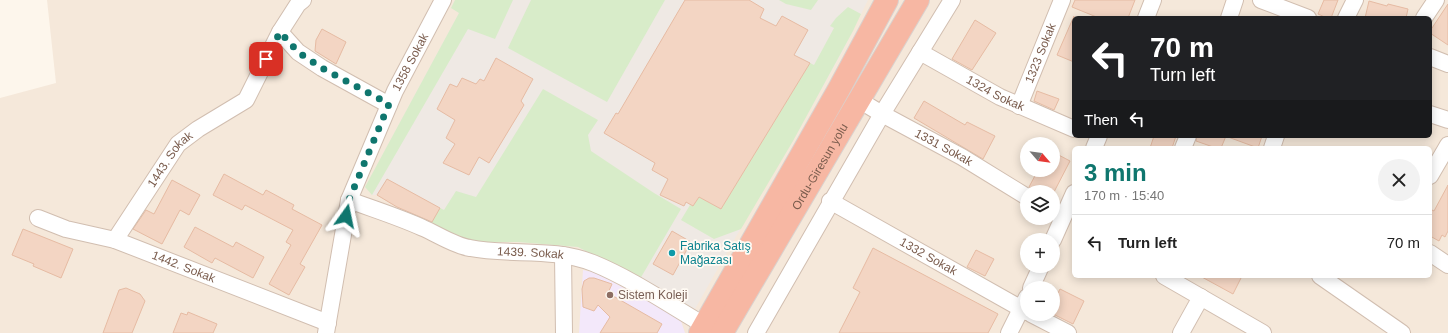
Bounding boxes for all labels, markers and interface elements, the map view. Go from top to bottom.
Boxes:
street label: 1323 Sokak [1022,20,1059,85]
street label: 1358 Sokak [389,30,432,93]
icon: left [1084,32,1136,84]
text: 70 m [1150,32,1214,63]
pin [249,42,283,76]
icon: arrive [255,48,277,70]
text: Turn left [1150,65,1215,85]
street label: 1324 Sokak [964,72,1028,114]
icon: left [1126,108,1148,130]
text: Then [1084,111,1118,128]
street label: Ordu-Giresun yolu [789,121,851,213]
street label: 1331 Sokak [912,126,976,169]
street label: 1443. Sokak [145,128,196,190]
north arrow [1020,137,1060,177]
map controls [1020,137,1060,321]
text: 3 min [1084,159,1147,186]
button: close [1378,159,1420,201]
button: layers [1020,185,1060,225]
text: 170 m · 15:40 [1084,188,1164,203]
position arrow [325,195,367,237]
icon: left [1084,232,1106,254]
button: + [1020,233,1060,273]
text: Turn left [1118,234,1177,251]
text: 70 m [1387,234,1420,251]
street label: 1332 Sokak [897,235,960,279]
place label: Fabrika Satış Mağazası [680,239,751,267]
street label: 1439. Sokak [497,244,566,262]
street label: 1442. Sokak [150,248,218,286]
marker: Fabrika Satış Mağazası [667,248,677,258]
button: − [1020,281,1060,321]
place label: Sistem Koleji [618,288,687,302]
marker: Sistem Koleji [605,290,615,300]

